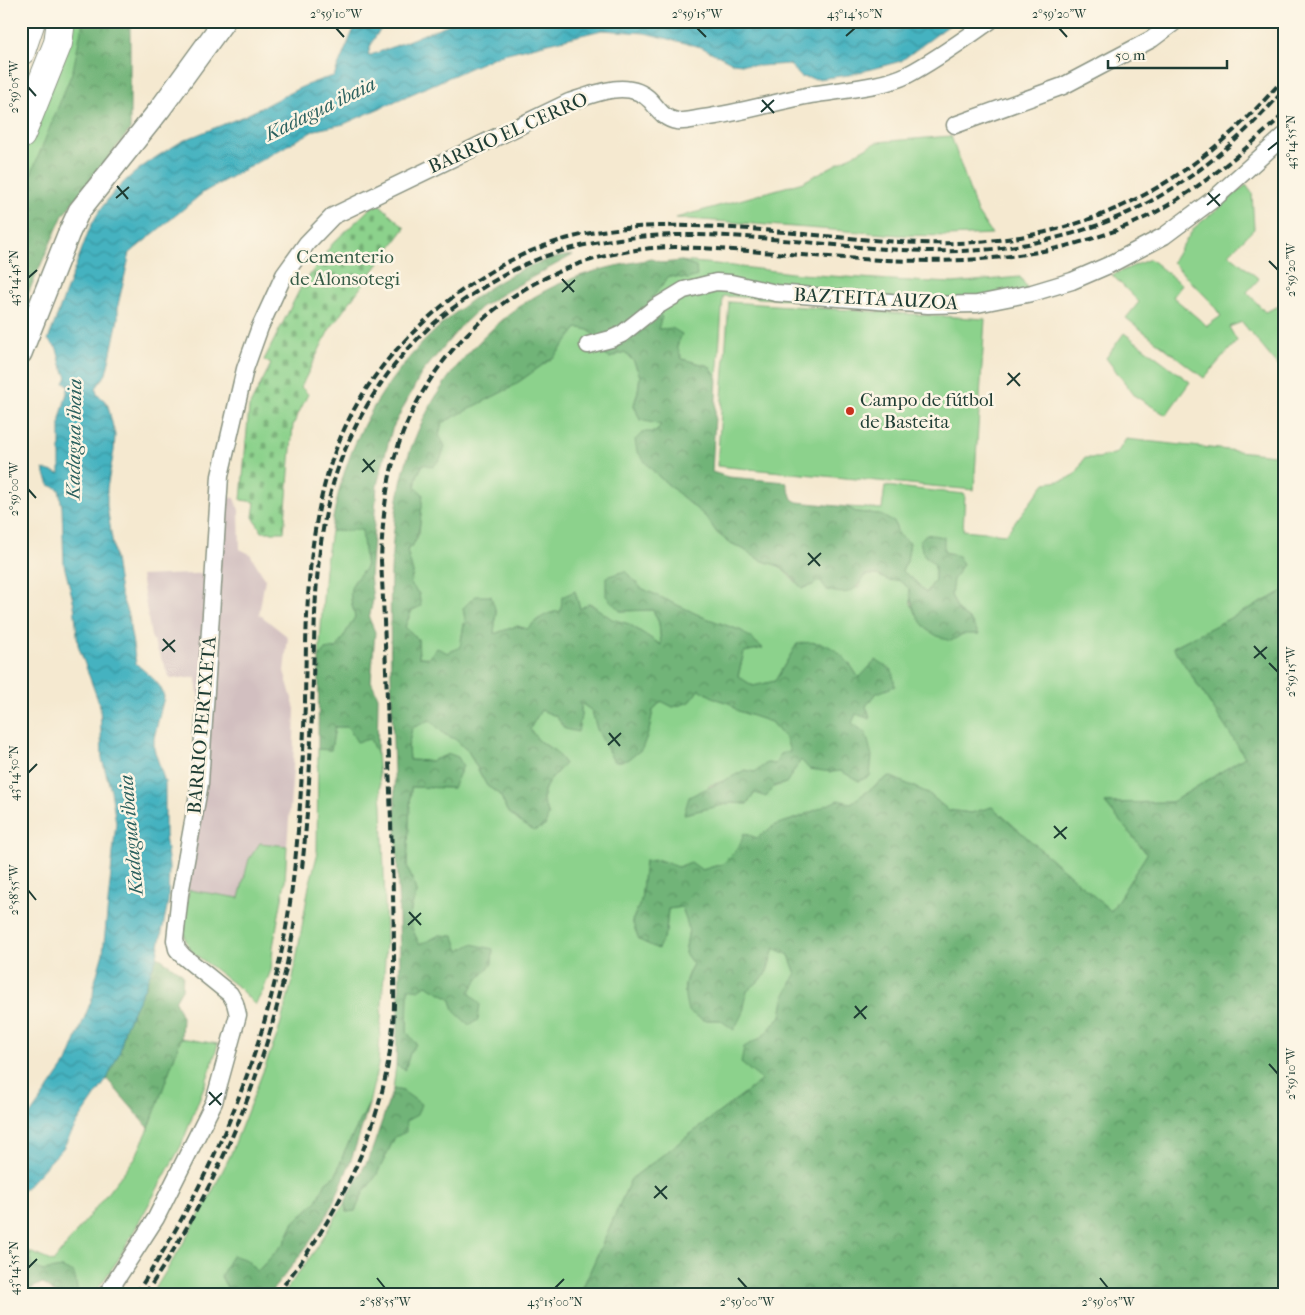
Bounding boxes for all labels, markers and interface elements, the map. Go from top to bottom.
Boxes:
text: 2°59'10"W [310,7,363,21]
text: 2°59'15"W [672,7,723,21]
text: 43°14'50"N [827,7,883,21]
text: 2°59'20"W [1032,7,1087,21]
scale bar [1108,38,1226,70]
text: 50 m [1115,46,1146,64]
text: 2°59'05"W [7,59,21,113]
water label: Kadagua ibaia [259,72,379,147]
street label: BARRIO EL CERRO [425,88,591,178]
text: 43°14'55"N [1284,115,1298,169]
text: 2°59'20"W [1284,242,1298,297]
park label: Cementerio de Alonsotegi [290,246,401,290]
text: 43°14'45"N [7,250,21,306]
street label: BAZTEITA AUZOA [793,284,959,314]
water label: Kadagua ibaia [61,379,87,501]
place label: Campo de fútbol de Basteita [860,389,994,433]
marker: Campo de fútbol de Basteita [844,405,856,417]
text: 2°59'00"W [7,461,21,516]
street label: BARRIO PERTXETA [183,634,221,815]
text: 2°59'15"W [1284,646,1298,697]
text: 43°14'50"N [7,745,21,801]
water label: Kadagua ibaia [114,774,148,898]
text: 2°58'55"W [7,863,21,916]
text: 2°59'10"W [1284,1047,1298,1100]
text: 43°14'55"N [7,1241,21,1295]
text: 2°58'55"W [359,1295,412,1309]
text: 43°15'00"N [527,1295,583,1309]
text: 2°59'00"W [720,1295,775,1309]
text: 2°59'05"W [1082,1295,1136,1309]

